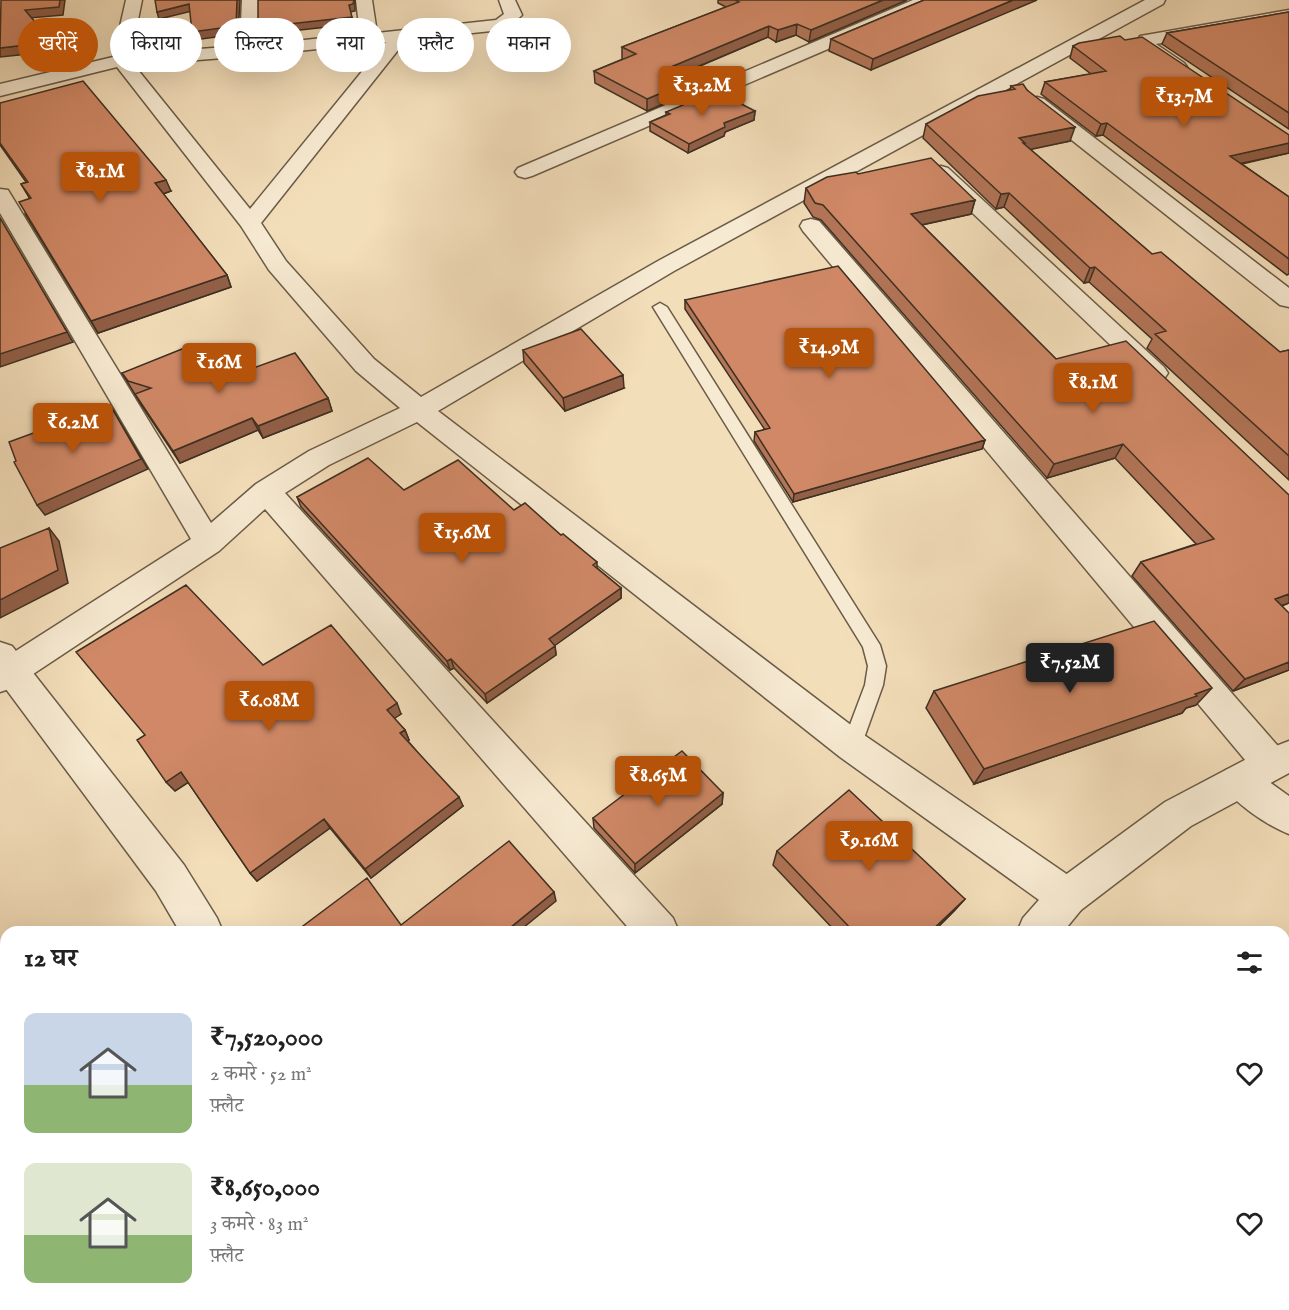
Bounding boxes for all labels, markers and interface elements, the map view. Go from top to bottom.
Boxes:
chip: खरीदें [18,18,98,72]
chip: किराया [110,18,202,72]
chip: फ़िल्टर [214,18,304,72]
chip: नया [316,18,385,72]
chip: फ़्लैट [397,18,474,72]
chip: मकान [486,18,571,72]
pin: ₹13.2M [653,66,751,117]
text: ₹13.2M [673,73,731,98]
pin: ₹13.7M [1135,77,1233,128]
text: ₹13.7M [1155,84,1213,109]
pin: ₹8.1M [58,152,142,203]
text: ₹8.1M [75,159,125,184]
pin: ₹14.9M [780,328,878,379]
text: ₹14.9M [799,335,859,360]
pin: ₹16M [183,343,255,394]
text: ₹16M [196,350,242,375]
pin: ₹8.1M [1051,363,1135,414]
text: ₹8.1M [1068,370,1118,395]
pin: ₹6.2M [31,403,115,454]
text: ₹6.2M [47,410,99,435]
pin: ₹15.6M [413,513,511,564]
text: ₹15.6M [433,520,491,545]
pin: ₹7.52M [1021,643,1119,694]
text: ₹7.52M [1040,650,1100,675]
pin: ₹6.08M [220,681,318,732]
text: ₹6.08M [239,688,299,713]
pin: ₹8.65M [609,756,707,807]
text: ₹8.65M [629,763,687,788]
pin: ₹9.16M [820,821,918,872]
text: ₹9.16M [839,828,899,853]
text: 12 घर [24,942,77,975]
icon: filters [1233,946,1266,979]
text: ₹7,520,000 [210,1021,323,1054]
icon: home [72,1037,144,1109]
icon: heart [1233,1057,1266,1090]
text: 2 कमरे · 52 m² [210,1062,312,1087]
text: फ़्लैट [210,1094,243,1119]
text: ₹8,650,000 [210,1171,320,1204]
icon: home [72,1187,144,1259]
icon: heart [1233,1207,1266,1240]
text: 3 कमरे · 83 m² [210,1212,309,1237]
text: फ़्लैट [210,1244,243,1269]

